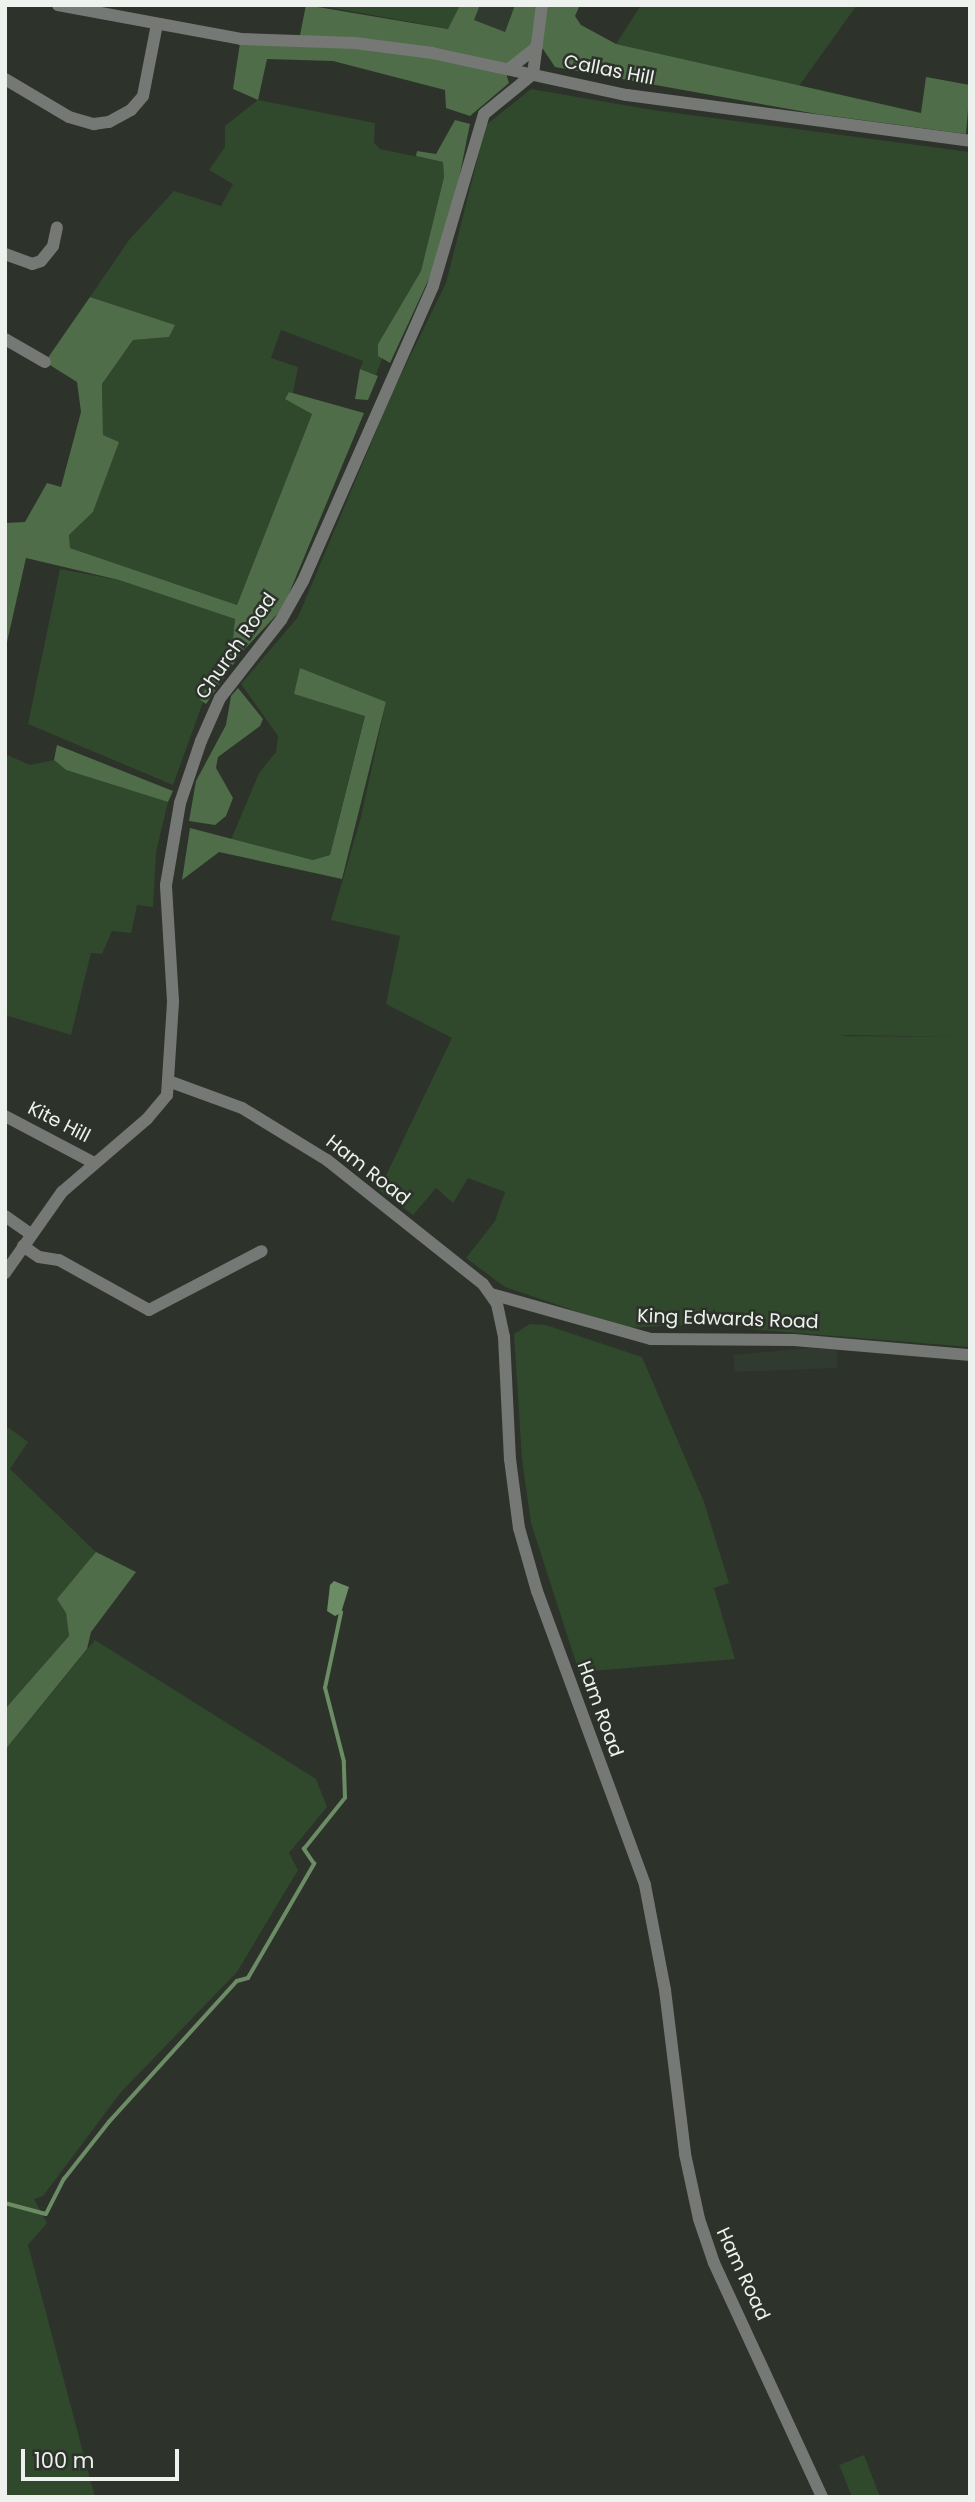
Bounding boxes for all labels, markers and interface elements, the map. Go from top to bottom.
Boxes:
street label: Callas Hill [562,50,656,90]
street label: Church Road [191,589,281,703]
street label: Kite Hill [24,1097,94,1147]
street label: Ham Road [322,1130,414,1210]
street label: King Edwards Road [637,1304,819,1334]
street label: Ham Road [572,1658,628,1760]
street label: Ham Road [712,2224,774,2324]
scale bar [24,2436,182,2480]
text: 100 m [34,2446,94,2475]

